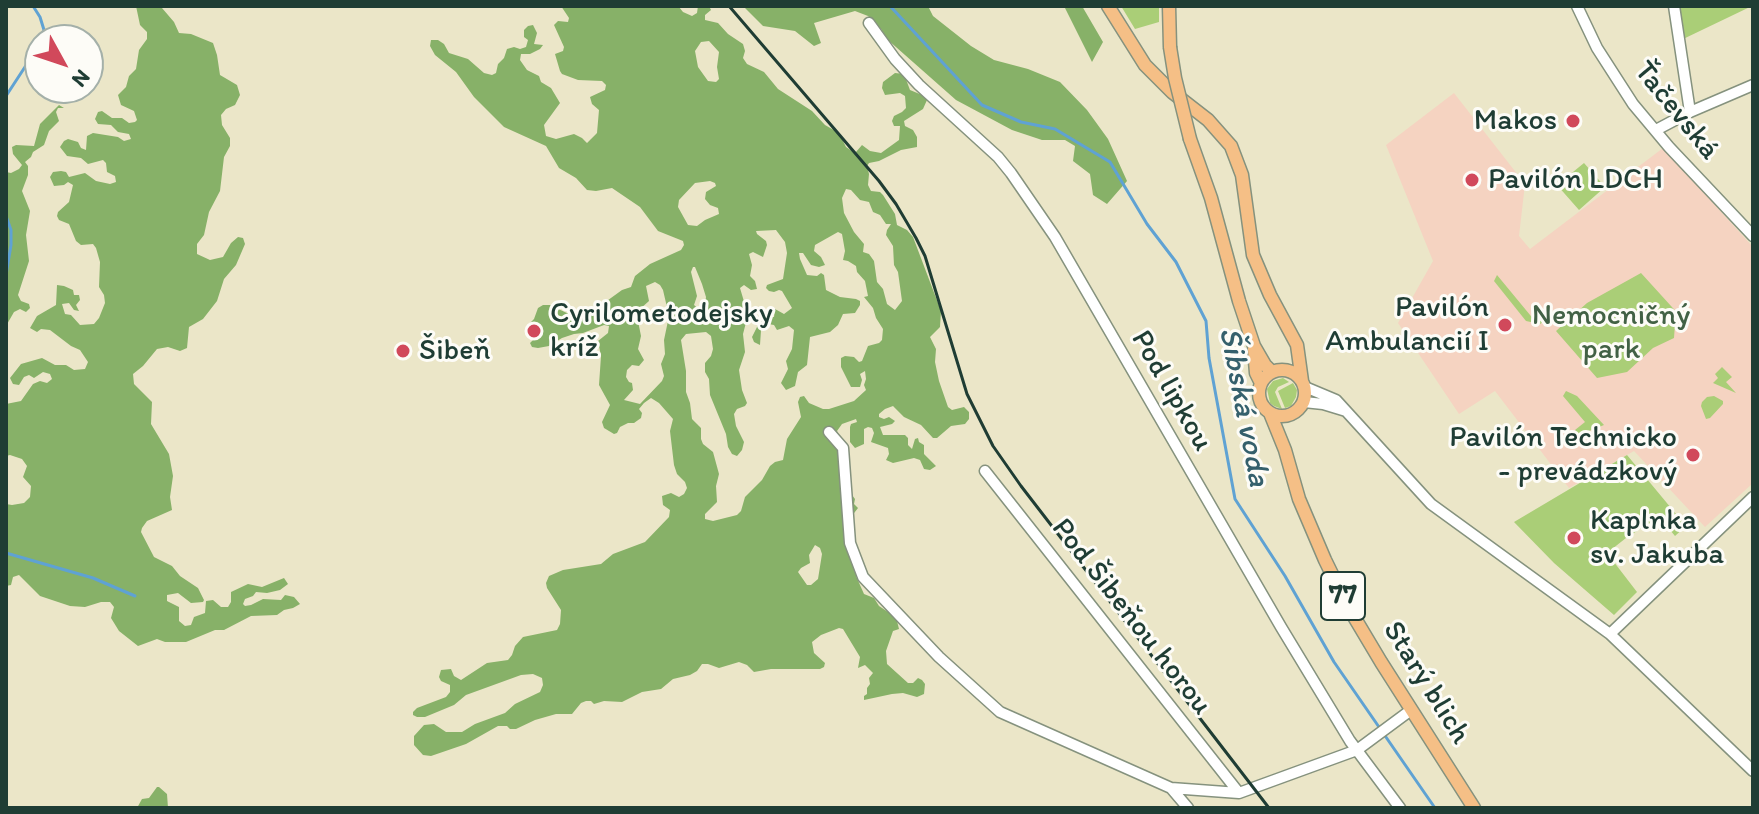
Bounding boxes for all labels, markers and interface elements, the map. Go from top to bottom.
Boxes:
north arrow [24,24,104,104]
street label: Ťačevská [1625,55,1727,167]
text: N [66,64,96,93]
place label: Makos [1474,103,1557,139]
marker: Makos [1564,112,1582,130]
place label: Pavilón LDCH [1488,162,1663,198]
marker: Pavilón LDCH [1463,171,1481,189]
place label: Pavilón Ambulancií I [1325,290,1489,360]
place label: Cyrilometodejsky kríž [550,296,773,366]
park label: Nemocničný park [1532,298,1690,368]
marker: Pavilón Ambulancií I [1496,316,1514,334]
marker: Cyrilometodejsky kríž [525,322,543,340]
street label: Pod lipkou [1122,324,1220,458]
water label: Šibská voda [1209,324,1277,490]
place label: Šibeň [419,333,490,369]
marker: Šibeň [394,342,412,360]
place label: Pavilón Technicko - prevádzkový [1449,420,1677,490]
marker: Pavilón Technicko - prevádzkový [1684,446,1702,464]
place label: Kaplnka sv. Jakuba [1590,503,1724,574]
street label: Pod Šibeňou horou [1043,512,1219,722]
marker: Kaplnka sv. Jakuba [1565,529,1583,547]
road number: 77 [1321,572,1365,620]
street label: Starý blich [1374,615,1478,751]

